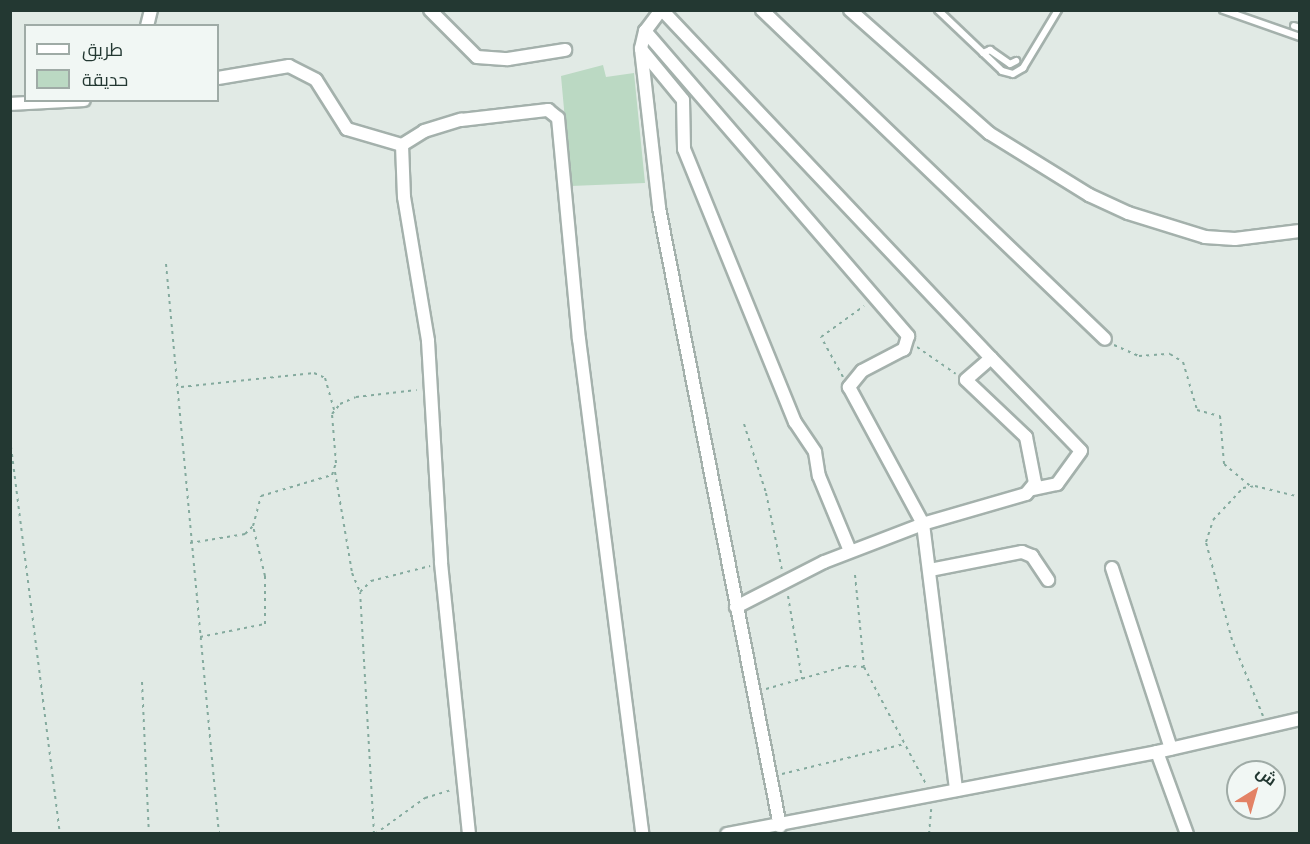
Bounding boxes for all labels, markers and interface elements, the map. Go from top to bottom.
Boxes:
legend [24,24,219,102]
text: طريق [82,40,123,61]
text: حديقة [82,70,128,91]
north arrow [1226,760,1286,820]
text: ش [1252,763,1280,791]

